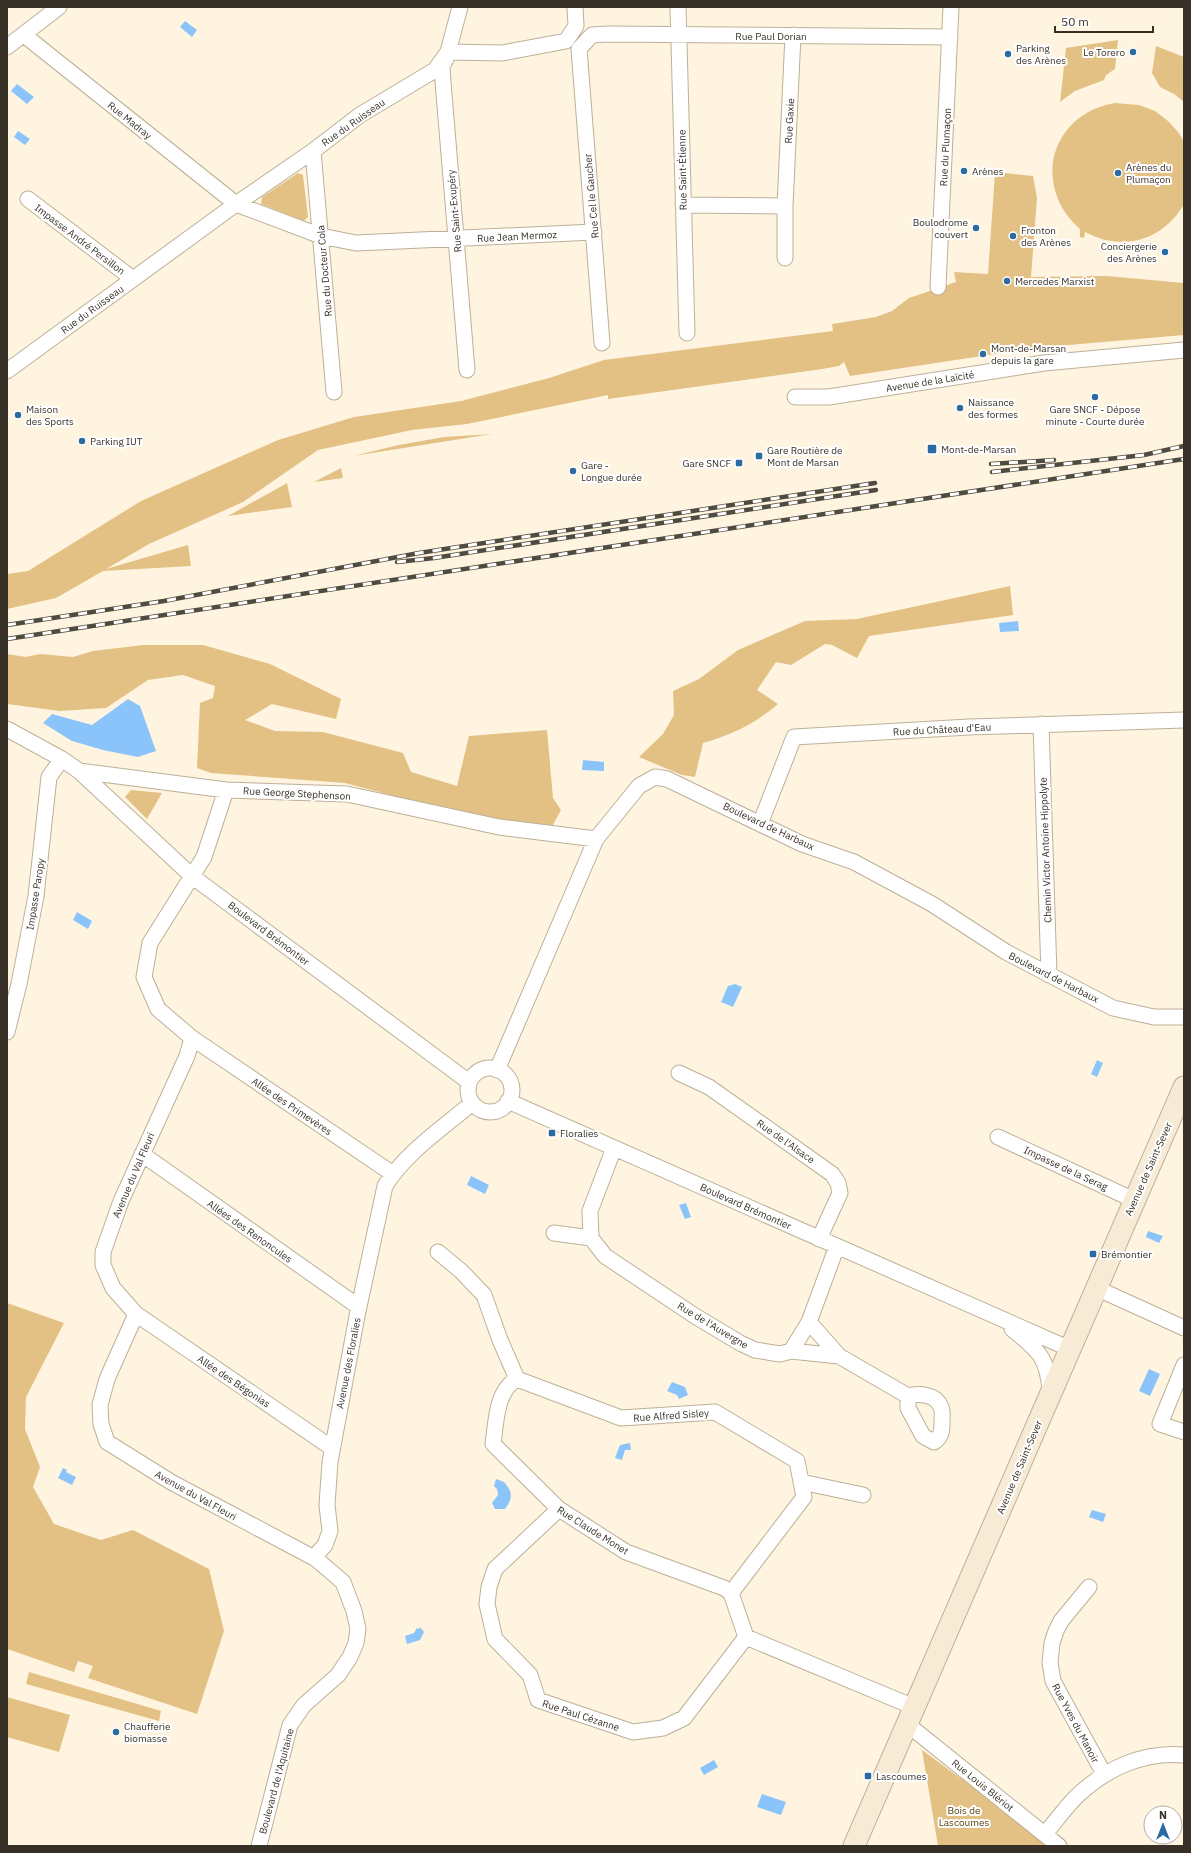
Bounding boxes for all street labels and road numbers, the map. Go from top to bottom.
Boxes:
street label: Rue Paul Dorian [735,30,807,43]
street label: Rue du Ruisseau [319,96,388,149]
street label: Rue Gaxie [782,98,797,144]
street label: Rue Madray [105,99,154,142]
street label: Rue du Plumaçon [937,107,954,187]
street label: Rue Saint-Étienne [675,129,690,210]
street label: Rue Cel le Gaucher [581,153,602,239]
street label: Rue Saint-Exupéry [444,169,465,253]
street label: Impasse André Persillon [32,201,127,278]
street label: Rue du Docteur Cola [314,224,335,317]
street label: Rue Jean Mermoz [477,228,558,245]
street label: Rue du Ruisseau [58,282,126,337]
street label: Avenue de la Laïcité [885,368,976,395]
street label: Rue du Château d'Eau [893,720,992,739]
street label: Chemin Victor Antoine Hippolyte [1036,776,1055,923]
street label: Rue George Stephenson [243,784,351,803]
street label: Boulevard de Harbaux [721,800,817,853]
street label: Impasse Paropy [23,857,48,931]
street label: Boulevard Brémontier [225,899,312,968]
street label: Boulevard de Harbaux [1006,949,1101,1006]
street label: Allée des Primevères [249,1075,335,1138]
street label: Rue de l'Alsace [754,1117,818,1167]
street label: Avenue de Saint-Sever [1122,1120,1175,1218]
street label: Avenue du Val Fleuri [110,1131,157,1220]
street label: Impasse de la Serag [1022,1143,1110,1194]
street label: Boulevard Brémontier [698,1180,794,1233]
street label: Allées des Renoncules [205,1197,295,1266]
street label: Rue de l'Auvergne [675,1299,751,1352]
street label: Avenue des Floralies [333,1316,364,1410]
street label: Allée des Bégonias [195,1352,273,1411]
street label: Rue Alfred Sisley [633,1406,709,1425]
street label: Avenue de Saint-Sever [994,1418,1045,1516]
street label: Avenue du Val Fleuri [153,1468,239,1523]
street label: Rue Claude Monet [555,1503,631,1558]
street label: Rue Yves du Manoir [1049,1681,1102,1765]
street label: Rue Paul Cézanne [541,1697,622,1734]
street label: Boulevard de l'Aquitaine [256,1726,297,1835]
street label: Rue Louis Blériot [949,1756,1017,1815]

